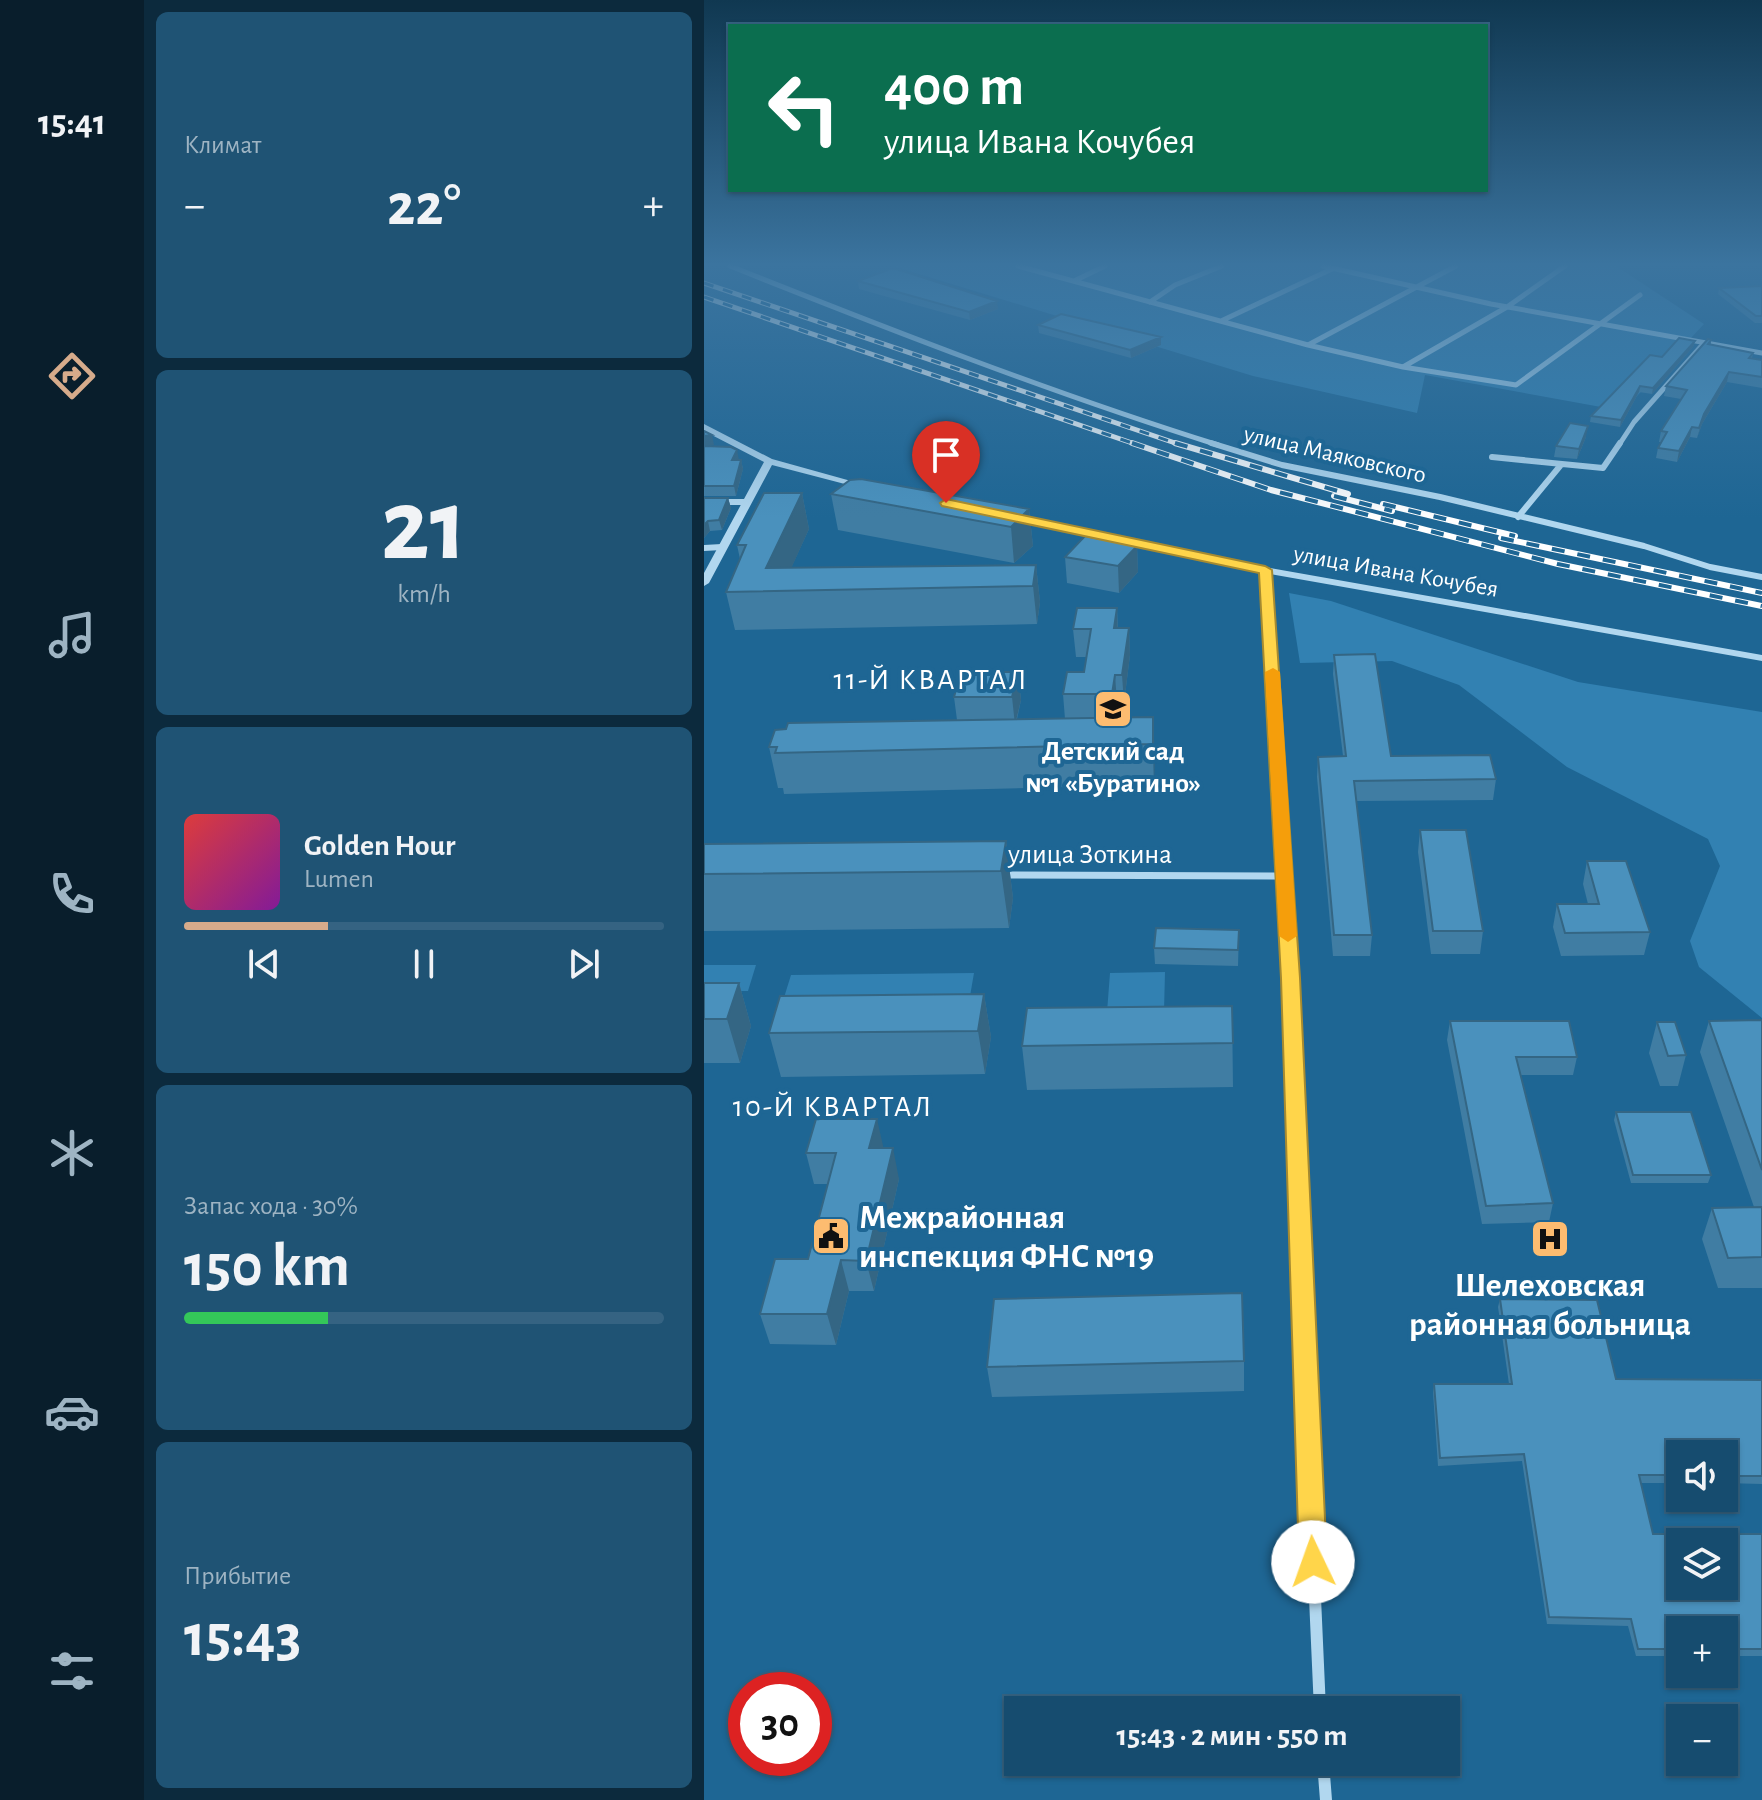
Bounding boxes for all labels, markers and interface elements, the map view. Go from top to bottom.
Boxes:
icon: left [752,56,856,160]
text: 400 m [884,59,1024,115]
text: 15:41 [38,105,106,141]
text: улица Ивана Кочубея [884,124,1195,160]
text: Климат [184,132,261,158]
text: 22° [387,176,461,236]
text: − [184,184,205,228]
text: + [643,184,664,228]
icon: directions [44,348,100,404]
pin [912,421,980,503]
street label: улица Маяковского [1240,422,1428,488]
icon: arrive [924,433,968,477]
text: 21 [381,475,467,579]
street label: улица Ивана Кочубея [1291,542,1500,602]
text: km/h [397,581,451,607]
icon: music [44,607,100,663]
district label: 11-Й КВАРТАЛ [833,664,1029,695]
school or university icon: Детский сад №1 «Буратино» [1092,688,1134,730]
place label: Детский сад №1 «Буратино» [1025,738,1201,798]
text: Golden Hour [304,831,456,861]
street label: улица Зоткина [1007,841,1172,869]
icon: phone [44,866,100,922]
text: Lumen [304,866,374,892]
icon: previous [242,942,286,986]
icon: pause [402,942,446,986]
icon: next [562,942,606,986]
district label: 10-Й КВАРТАЛ [733,1091,933,1122]
icon: climate [44,1125,100,1181]
text: Запас хода · 30% [184,1193,358,1219]
place label: Межрайонная инспекция ФНС №19 [859,1201,1154,1274]
public building icon: Межрайонная инспекция ФНС №19 [810,1215,852,1257]
hospital icon: Шелеховская районная больница [1529,1218,1571,1260]
text: 150 km [184,1237,350,1297]
place label: Шелеховская районная больница [1409,1269,1691,1342]
icon: car [44,1384,100,1440]
map controls [1666,1440,1738,1776]
button: sound [1666,1440,1738,1512]
position arrow [1271,1520,1355,1604]
button: layers [1666,1528,1738,1600]
text: Прибытие [184,1563,291,1589]
text: 15:43 [184,1607,301,1667]
button: + [1666,1616,1738,1688]
icon: filters [44,1643,100,1699]
speed limit sign: 30 [728,1672,832,1776]
button: − [1666,1704,1738,1776]
text: 15:43 · 2 мин · 550 m [1116,1721,1348,1751]

